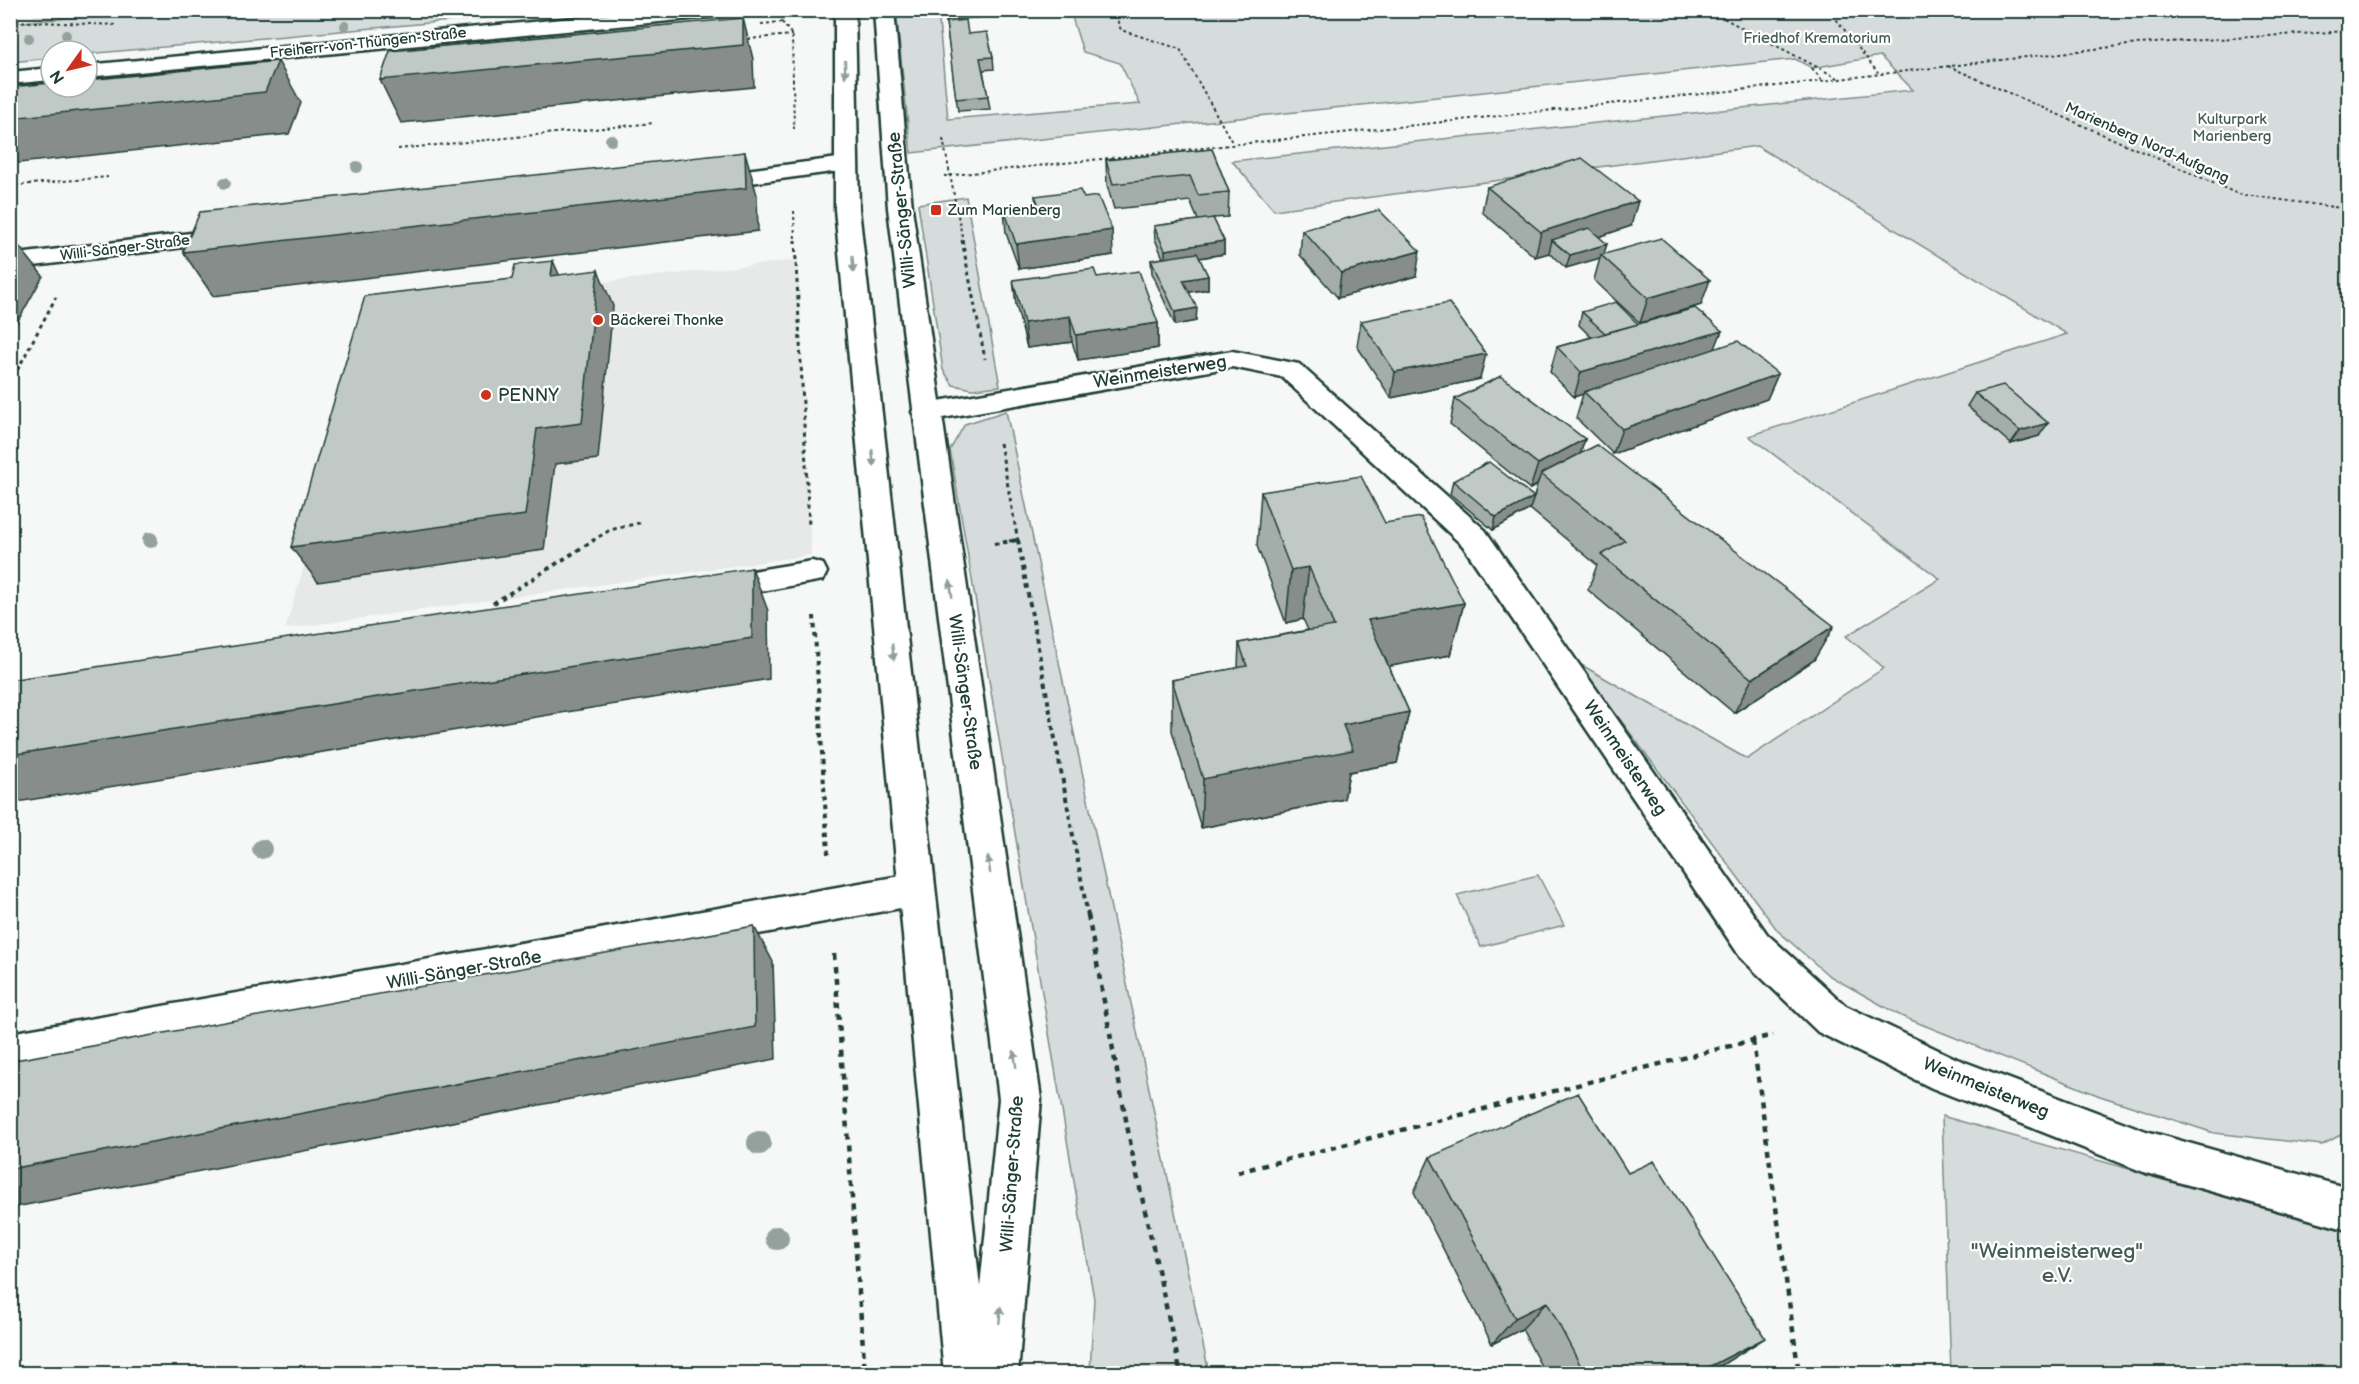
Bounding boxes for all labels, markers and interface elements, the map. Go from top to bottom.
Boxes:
street label: Freiherr-von-Thüngen-Straße [269,23,467,63]
park label: Friedhof Krematorium [1743,29,1891,48]
north arrow [39,39,99,99]
one-way arrow [840,59,850,78]
text: N [47,66,69,87]
street label: Marienberg Nord-Aufgang [2062,98,2232,188]
park label: Kulturpark Marienberg [2193,110,2271,146]
street label: Willi-Sänger-Straße [883,131,921,289]
place label: Zum Marienberg [947,201,1061,220]
marker: Zum Marienberg [929,203,943,217]
street label: Willi-Sänger-Straße [59,231,191,265]
one-way arrow [848,254,858,273]
place label: Bäckerei Thonke [610,311,724,330]
marker: Bäckerei Thonke [591,313,605,327]
street label: Weinmeisterweg [1092,351,1228,393]
place label: PENNY [498,385,559,406]
marker: PENNY [479,388,493,402]
one-way arrow [868,448,878,467]
one-way arrow [946,579,955,598]
street label: Willi-Sänger-Straße [944,613,986,771]
one-way arrow [888,642,898,661]
street label: Weinmeisterweg [1579,696,1671,820]
one-way arrow [984,856,994,875]
street label: Willi-Sänger-Straße [385,946,543,994]
one-way arrow [1010,1049,1019,1068]
street label: Weinmeisterweg [1920,1053,2052,1123]
street label: Willi-Sänger-Straße [996,1095,1028,1253]
park label: "Weinmeisterweg" e.V. [1971,1239,2143,1288]
one-way arrow [995,1306,1005,1325]

